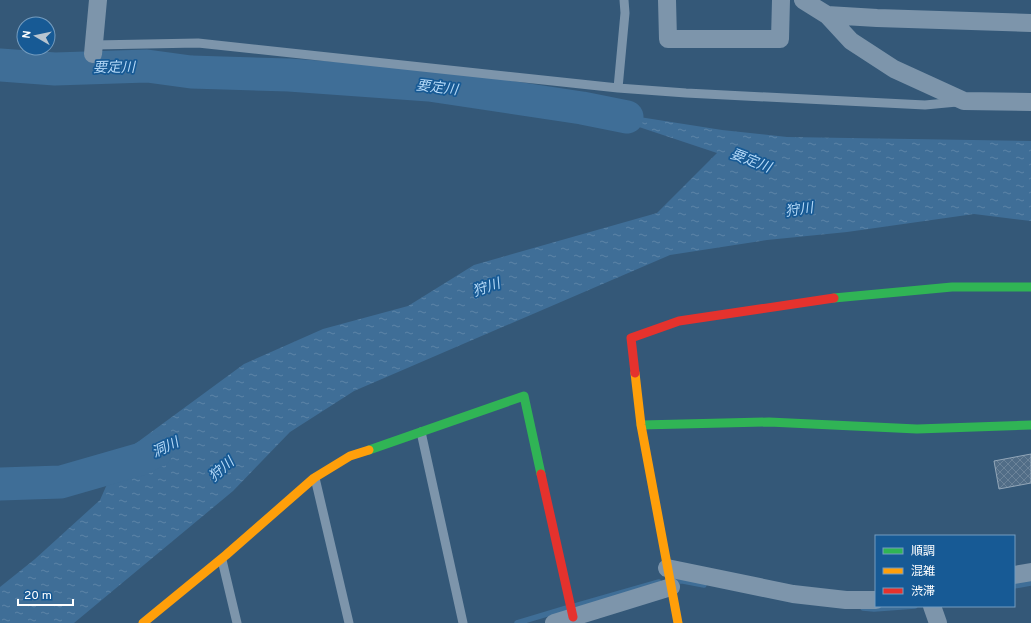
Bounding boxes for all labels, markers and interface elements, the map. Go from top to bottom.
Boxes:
north arrow [16,16,56,56]
text: N [20,30,35,40]
water label: 要定川 [93,60,137,77]
water label: 要定川 [415,77,461,100]
water label: 要定川 [728,146,775,178]
water label: 狩川 [784,200,816,221]
water label: 狩川 [470,275,504,301]
water label: 洞川 [149,434,184,462]
water label: 狩川 [206,453,240,486]
legend [875,535,1015,607]
text: 順調 [911,544,935,560]
text: 混雑 [911,564,935,580]
scale bar [18,581,73,607]
text: 渋滞 [911,584,935,600]
text: 20 m [24,588,52,604]

